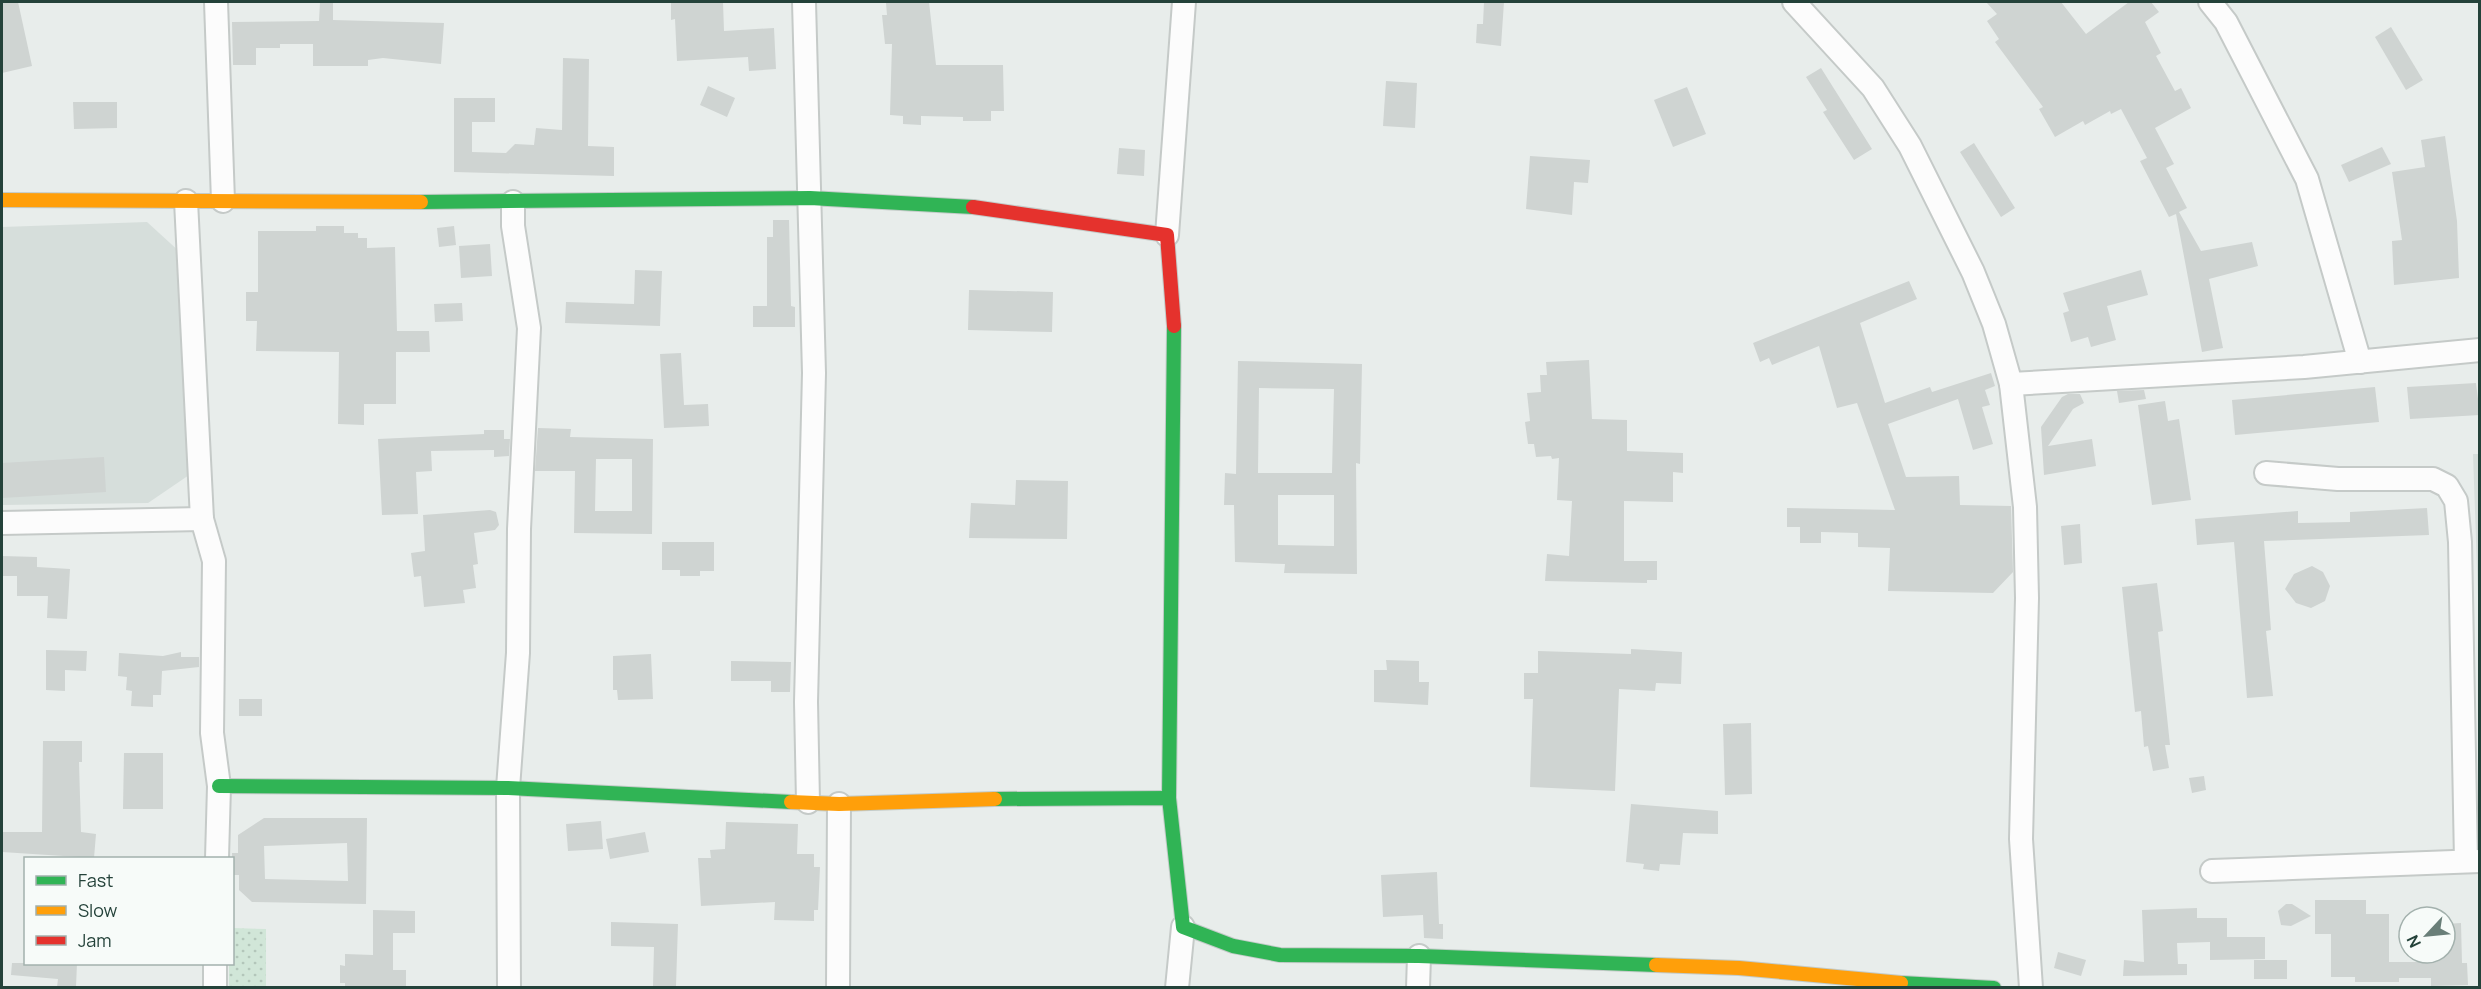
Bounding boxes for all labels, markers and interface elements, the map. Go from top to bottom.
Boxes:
legend [24,857,234,965]
text: Fast [78,868,113,892]
text: Slow [78,898,118,922]
north arrow [2397,905,2457,965]
text: Jam [78,928,112,952]
text: N [2401,932,2426,952]

